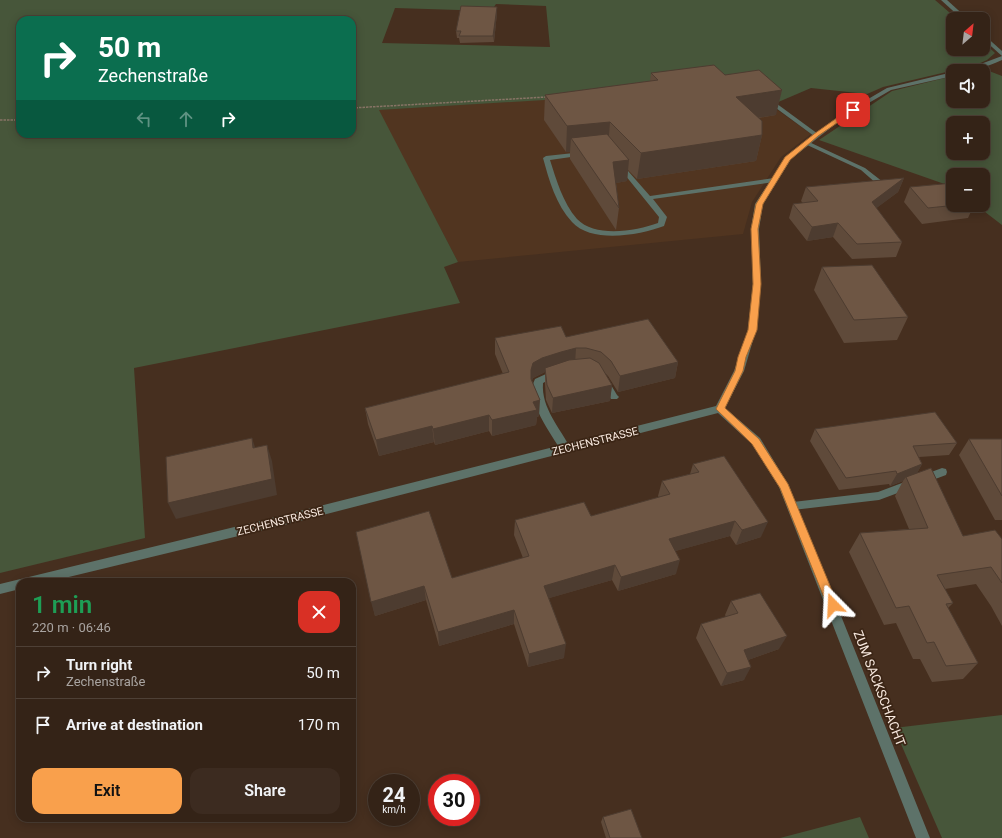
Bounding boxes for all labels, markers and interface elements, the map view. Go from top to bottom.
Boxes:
north arrow [946,12,990,56]
map controls [946,12,990,212]
text: 50 m [98,31,161,64]
icon: right [32,32,84,84]
button: sound [946,64,990,108]
text: Zechenstraße [98,65,208,86]
pin [836,93,870,127]
icon: arrive [842,99,864,121]
icon: left [133,108,155,130]
icon: ahead [175,108,197,130]
icon: right [217,108,239,130]
button: + [946,116,990,160]
button: − [946,168,990,212]
street label: ZECHENSTRASSE [551,424,640,458]
street label: ZECHENSTRASSE [236,504,325,538]
position arrow [812,584,854,626]
text: 1 min [32,591,92,619]
button: close [298,591,340,633]
text: 220 m · 06:46 [32,620,111,635]
street label: ZUM SACKSCHACHT [851,628,909,748]
text: Turn right [66,656,132,674]
icon: right [32,662,54,684]
text: 50 m [306,664,340,682]
text: Zechenstraße [66,674,145,689]
icon: arrive [32,714,54,736]
text: Arrive at destination [66,716,203,734]
text: 170 m [298,716,340,734]
button: Exit [32,768,182,814]
button: Share [190,768,340,814]
speed limit sign: 30 [428,774,480,826]
text: 24 [383,783,405,807]
text: km/h [382,804,406,815]

